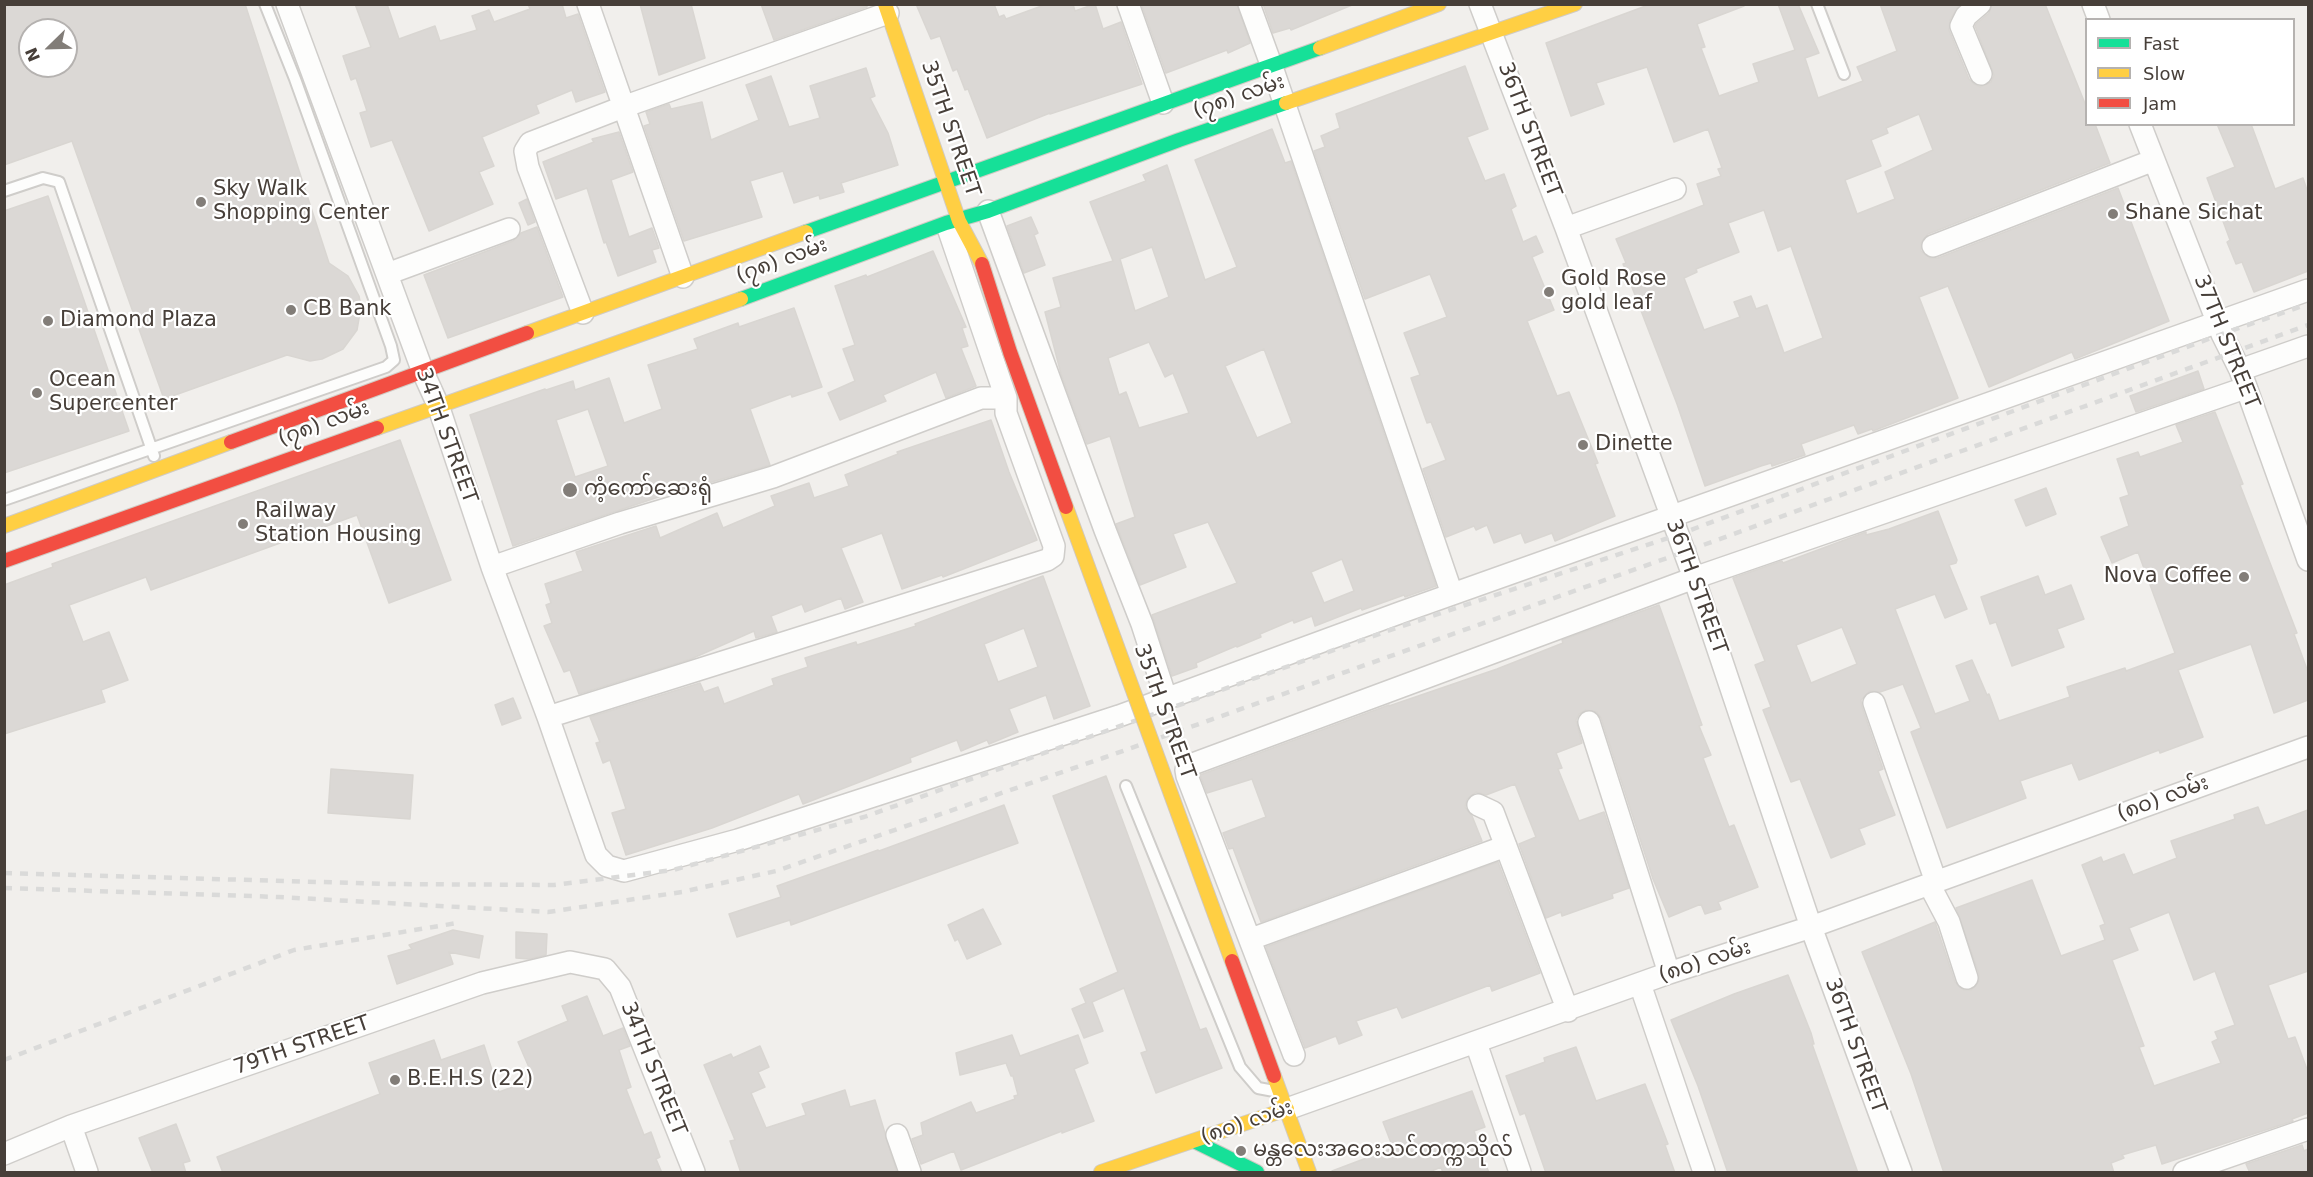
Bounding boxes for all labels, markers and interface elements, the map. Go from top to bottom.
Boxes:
north arrow [18,18,78,78]
legend [2085,18,2295,126]
text: Fast [2143,33,2179,54]
text: N [21,45,44,64]
street label: 35TH STREET [915,58,985,200]
street label: 36TH STREET [1492,59,1566,201]
text: Slow [2143,63,2185,84]
street label: (၇၈) လမ်း [1190,70,1288,124]
text: Jam [2143,93,2177,114]
place label: Sky Walk Shopping Center [213,177,389,227]
marker: Sky Walk Shopping Center [194,195,208,209]
place label: Shane Sichat [2125,201,2263,227]
marker: Shane Sichat [2106,207,2120,221]
street label: (၇၈) လမ်း [733,233,831,289]
place label: Gold Rose gold leaf [1561,267,1666,317]
street label: 37TH STREET [2188,271,2264,413]
marker: Gold Rose gold leaf [1542,285,1556,299]
place label: CB Bank [303,297,391,323]
marker: CB Bank [284,303,298,317]
place label: Diamond Plaza [60,308,217,334]
marker: Diamond Plaza [41,314,55,328]
street label: 34TH STREET [410,365,482,507]
place label: Ocean Supercenter [49,368,178,418]
marker: Ocean Supercenter [30,386,44,400]
street label: (၇၈) လမ်း [275,396,373,452]
place label: Dinette [1595,432,1673,458]
marker: Dinette [1576,438,1590,452]
place label: ကံ့ကော်ဆေးရုံ [584,477,712,503]
marker: ကံ့ကော်ဆေးရုံ [561,481,579,499]
place label: Railway Station Housing [255,499,422,549]
street label: 36TH STREET [1660,516,1732,658]
marker: Railway Station Housing [236,517,250,531]
place label: Nova Coffee [2104,564,2232,590]
marker: Nova Coffee [2237,570,2251,584]
street label: 35TH STREET [1128,641,1200,783]
street label: (၈၀) လမ်း [2114,771,2212,827]
street label: (၈၀) လမ်း [1656,935,1754,989]
street label: 36TH STREET [1819,975,1891,1117]
street label: 34TH STREET [615,998,691,1140]
street label: 79TH STREET [231,1011,373,1081]
place label: B.E.H.S (22) [407,1067,533,1093]
marker: B.E.H.S (22) [388,1073,402,1087]
street label: (၈၀) လမ်း [1198,1096,1296,1150]
place label: မန္တလေးအဝေးသင်တက္ကသိုလ် [1253,1138,1513,1164]
marker: မန္တလေးအဝေးသင်တက္ကသိုလ် [1234,1144,1248,1158]

